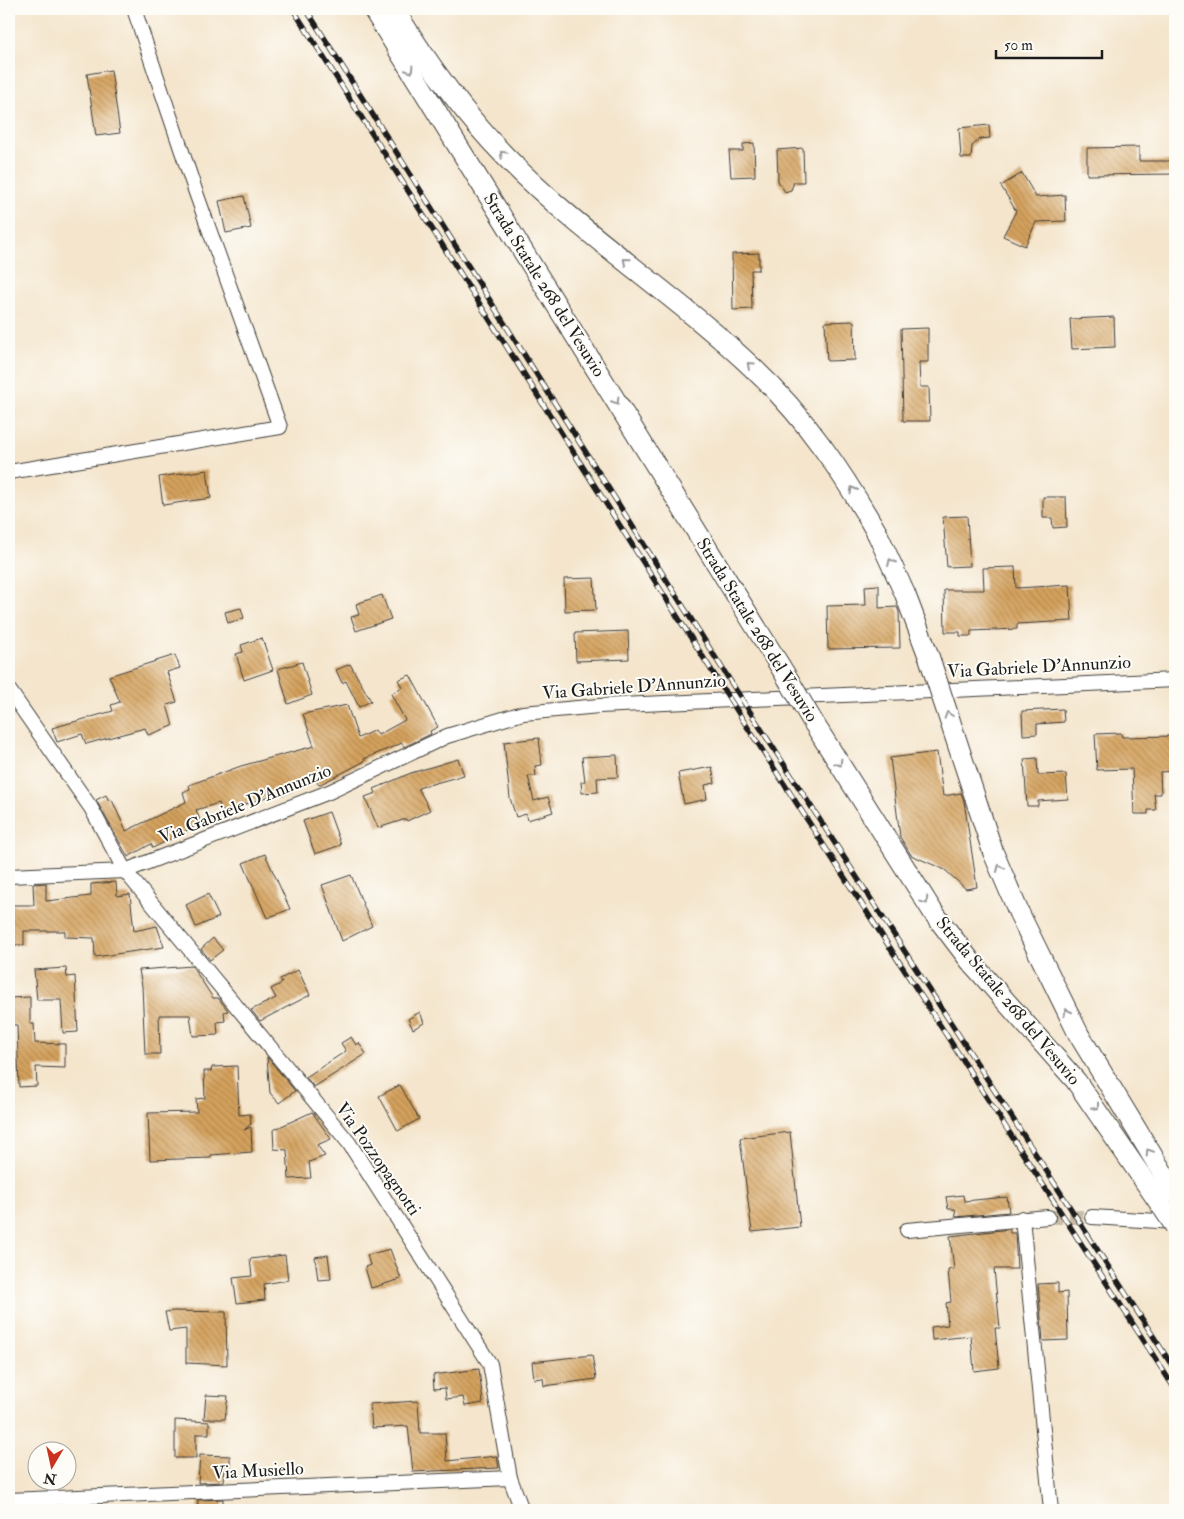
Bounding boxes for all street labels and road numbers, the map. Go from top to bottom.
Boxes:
street label: Strada Statale 268 del Vesuvio [478,189,610,382]
street label: Strada Statale 268 del Vesuvio [691,534,823,727]
street label: Via Gabriele D'Annunzio [947,651,1132,683]
street label: Via Gabriele D'Annunzio [541,669,727,705]
street label: Via Gabriele D'Annunzio [155,759,335,849]
street label: Strada Statale 268 del Vesuvio [931,912,1085,1090]
street label: Via Pozzopagnotti [330,1098,426,1220]
street label: Via Musiello [212,1457,305,1485]

